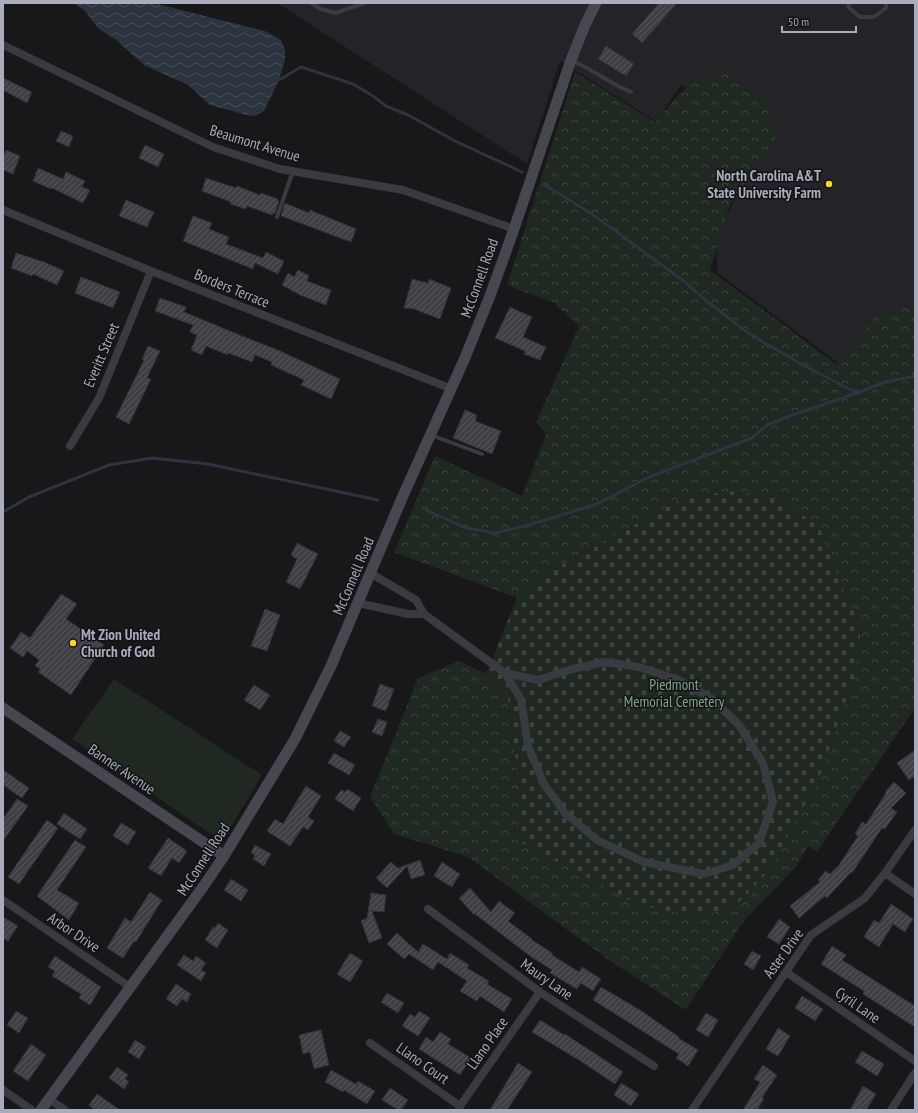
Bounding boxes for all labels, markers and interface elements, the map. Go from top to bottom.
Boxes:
scale bar [782,8,856,34]
text: 50 m [788,14,809,29]
street label: Beaumont Avenue [208,120,302,166]
place label: North Carolina A&T State University Farm [707,166,821,202]
marker: North Carolina A&T State University Farm [824,179,834,189]
street label: McConnell Road [456,236,502,320]
street label: Borders Terrace [192,264,272,312]
street label: Everitt Street [79,320,123,390]
street label: McConnell Road [328,534,378,618]
place label: Mt Zion United Church of God [81,625,160,661]
marker: Mt Zion United Church of God [68,638,78,648]
park label: Piedmont Memorial Cemetery [624,675,725,711]
street label: Banner Avenue [85,740,159,798]
street label: McConnell Road [172,819,234,899]
street label: Arbor Drive [44,908,104,956]
street label: Aster Drive [759,924,807,982]
street label: Maury Lane [517,954,577,1004]
street label: Cyril Lane [832,983,884,1027]
street label: Llano Place [462,1013,512,1073]
street label: Llano Court [393,1038,453,1088]

